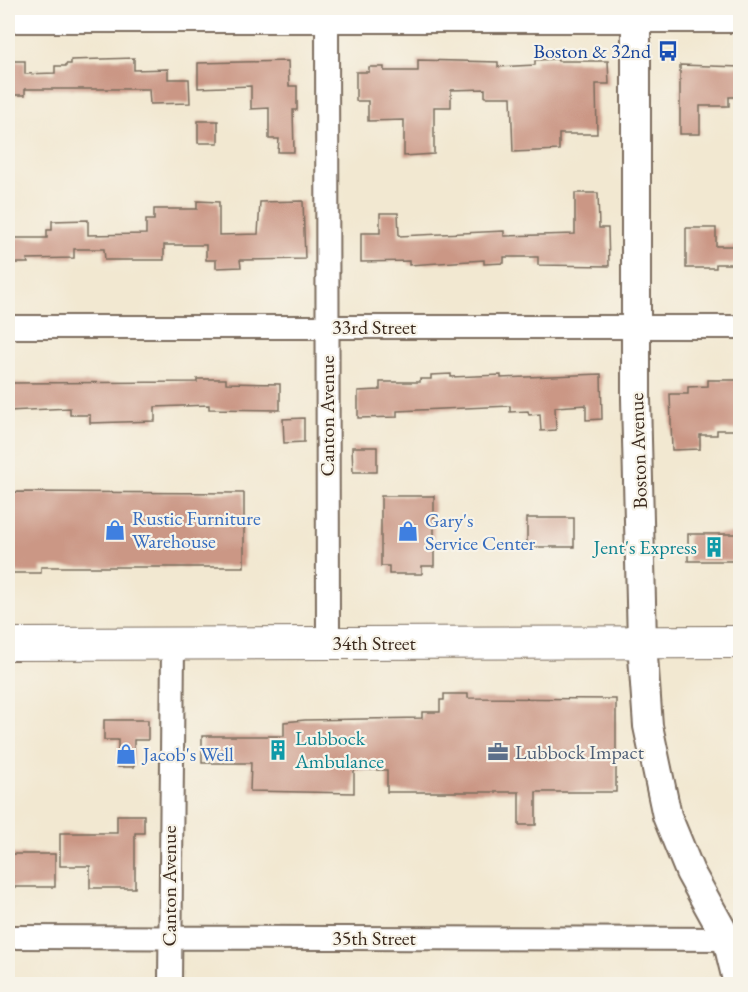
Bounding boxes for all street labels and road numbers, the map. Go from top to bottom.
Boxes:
street label: 33rd Street [332,314,417,340]
street label: Canton Avenue [314,355,340,476]
street label: Boston Avenue [623,392,653,510]
street label: 34th Street [332,630,417,656]
street label: Canton Avenue [156,825,182,946]
street label: 35th Street [332,925,417,951]

